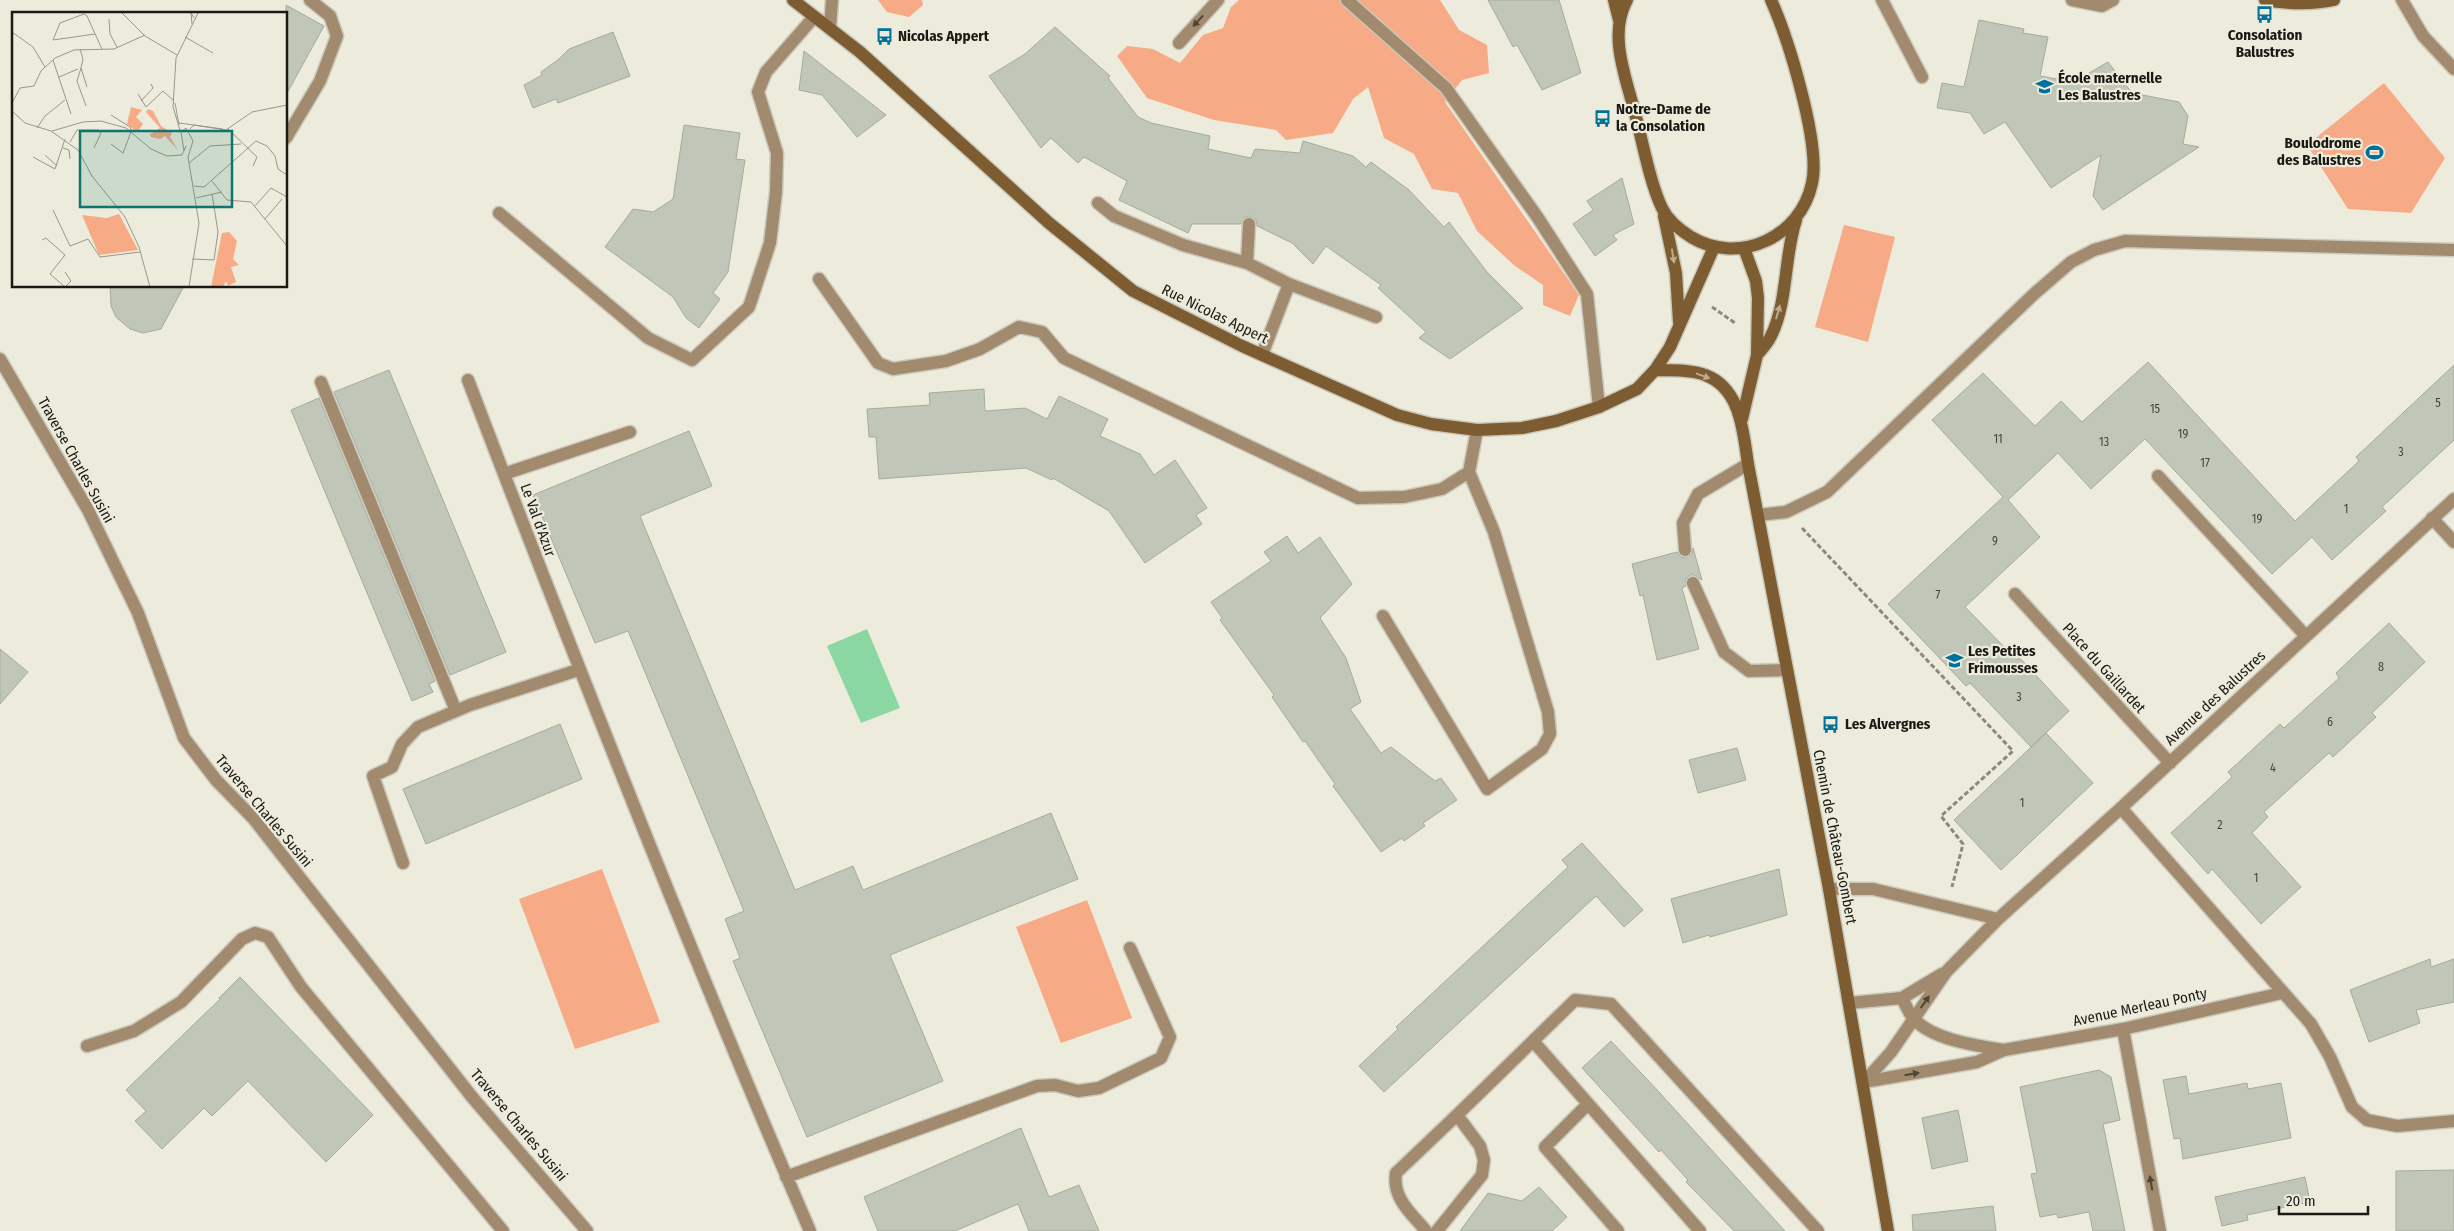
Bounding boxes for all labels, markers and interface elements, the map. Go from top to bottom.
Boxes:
bus stop icon: Consolation Balustres [2255,4,2275,24]
inset map [12,12,288,288]
one-way arrow [1192,15,1204,27]
bus stop icon: Nicolas Appert [874,26,894,46]
place label: Consolation Balustres [2228,26,2302,61]
place label: Nicolas Appert [898,27,990,45]
place label: École maternelle Les Balustres [2058,69,2162,104]
school or university icon: École maternelle Les Balustres [2034,77,2054,97]
place label: Notre-Dame de la Consolation [1616,100,1711,135]
bus stop icon: Notre-Dame de la Consolation [1592,108,1612,128]
place label: Boulodrome des Balustres [2277,134,2361,169]
sports icon: Boulodrome des Balustres [2365,142,2385,162]
one-way arrow [1670,249,1678,265]
street label: Rue Nicolas Appert [1159,280,1271,348]
one-way arrow [1774,304,1782,319]
one-way arrow [1696,372,1711,380]
street label: Traverse Charles Susini [34,394,118,526]
house number: 5 [2435,396,2441,410]
house number: 15 [2150,402,2161,416]
house number: 19 [2178,427,2188,441]
house number: 11 [1993,432,2003,446]
house number: 13 [2099,435,2109,449]
house number: 3 [2398,445,2404,459]
house number: 17 [2200,456,2210,470]
street label: Le Val d'Azur [516,481,560,560]
house number: 1 [2344,502,2348,516]
house number: 19 [2252,512,2262,526]
house number: 9 [1992,534,1998,548]
house number: 7 [1936,588,1941,602]
street label: Place du Gaillardet [2059,619,2149,717]
place label: Les Petites Frimousses [1968,642,2038,677]
street label: Avenue des Balustres [2161,647,2269,749]
school or university icon: Les Petites Frimousses [1944,650,1964,670]
house number: 8 [2378,660,2384,674]
house number: 3 [2016,690,2022,704]
bus stop icon: Les Alvergnes [1821,714,1841,734]
place label: Les Alvergnes [1845,715,1931,733]
house number: 6 [2327,715,2333,729]
street label: Chemin de Château-Gombert [1809,748,1861,926]
street label: Traverse Charles Susini [212,751,316,871]
house number: 4 [2270,761,2276,775]
house number: 1 [2020,796,2024,810]
house number: 2 [2217,818,2223,832]
house number: 1 [2254,871,2258,885]
street label: Avenue Merleau Ponty [2071,984,2209,1030]
one-way arrow [1920,995,1930,1009]
street label: Traverse Charles Susini [467,1065,571,1185]
one-way arrow [1904,1069,1920,1077]
one-way arrow [2147,1175,2155,1191]
scale bar [2279,1184,2368,1216]
text: 20 m [2286,1192,2316,1210]

